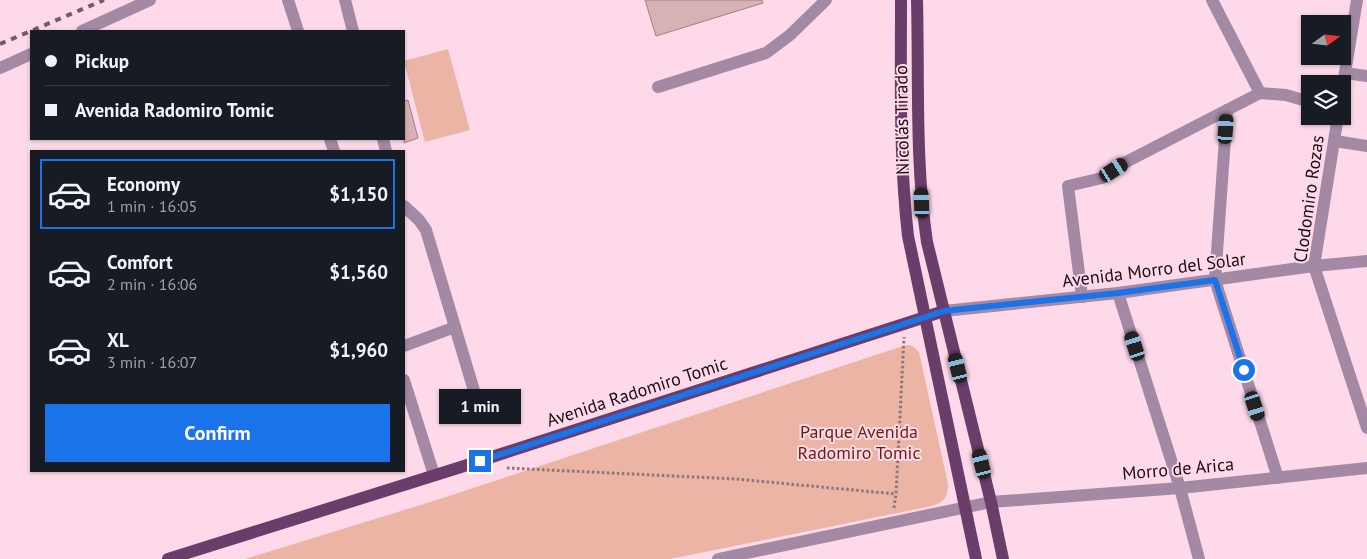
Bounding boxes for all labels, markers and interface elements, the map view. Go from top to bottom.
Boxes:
north arrow [1301,15,1351,65]
map controls [1301,15,1351,125]
text: Pickup [75,49,129,73]
street label: Nicolás Tirado [889,65,914,175]
button: layers [1301,75,1351,125]
text: Avenida Radomiro Tomic [75,98,274,122]
car [1217,114,1234,144]
street label: Clodomiro Rozas [1288,134,1329,264]
car [1097,156,1130,184]
icon: car [47,172,92,217]
text: Economy [107,172,180,196]
text: $1,150 [329,182,388,206]
car [913,188,930,218]
text: 1 min · 16:05 [107,196,197,216]
street label: Avenida Morro del Solar [1061,247,1247,292]
icon: car [47,250,92,295]
text: Comfort [107,250,173,274]
text: $1,560 [329,260,388,284]
text: 2 min · 16:06 [107,274,197,294]
icon: car [47,328,92,373]
text: XL [107,328,129,352]
car [1123,329,1146,363]
text: $1,960 [329,338,388,362]
street label: Avenida Radomiro Tomic [544,351,730,432]
text: 3 min · 16:07 [107,352,197,372]
car [947,352,968,384]
route start [1233,359,1255,381]
callout: 1 min [439,388,521,424]
car [1243,389,1266,423]
text: 1 min [460,396,500,416]
button: Confirm [45,404,390,462]
park label: Parque Avenida Radomiro Tomic [797,420,921,464]
car [971,448,992,480]
route end [469,450,491,472]
street label: Morro de Arica [1121,452,1235,485]

